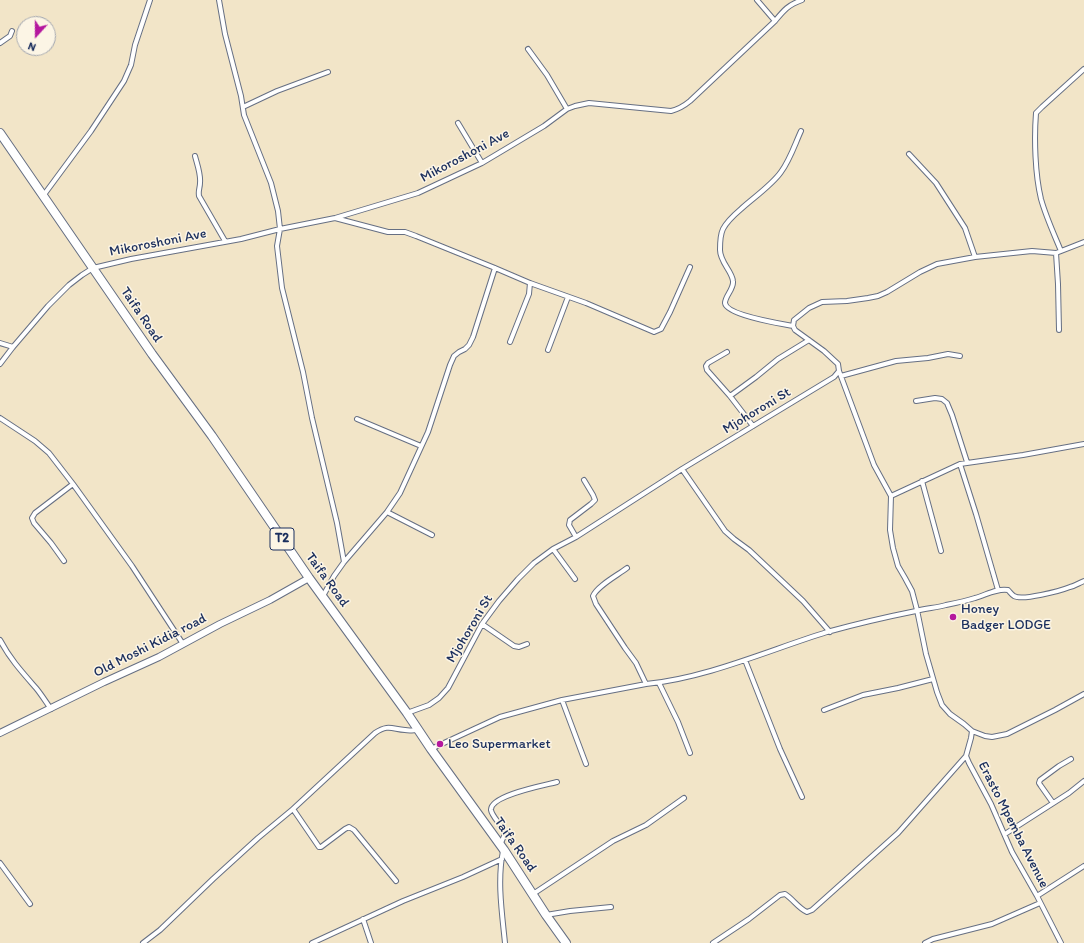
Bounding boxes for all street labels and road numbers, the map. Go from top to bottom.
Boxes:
street label: Mikoroshoni Ave [418,125,512,187]
street label: Mikoroshoni Ave [108,225,208,261]
street label: Taifa Road [116,284,166,346]
street label: Mjohoroni St [720,384,794,438]
road number: T2 [270,528,294,550]
street label: Taifa Road [302,549,352,611]
street label: Mjohoroni St [443,592,497,666]
street label: Old Moshi Kidia road [91,610,209,682]
street label: Erasto Mpemba Avenue [974,759,1052,891]
street label: Taifa Road [490,814,540,876]

